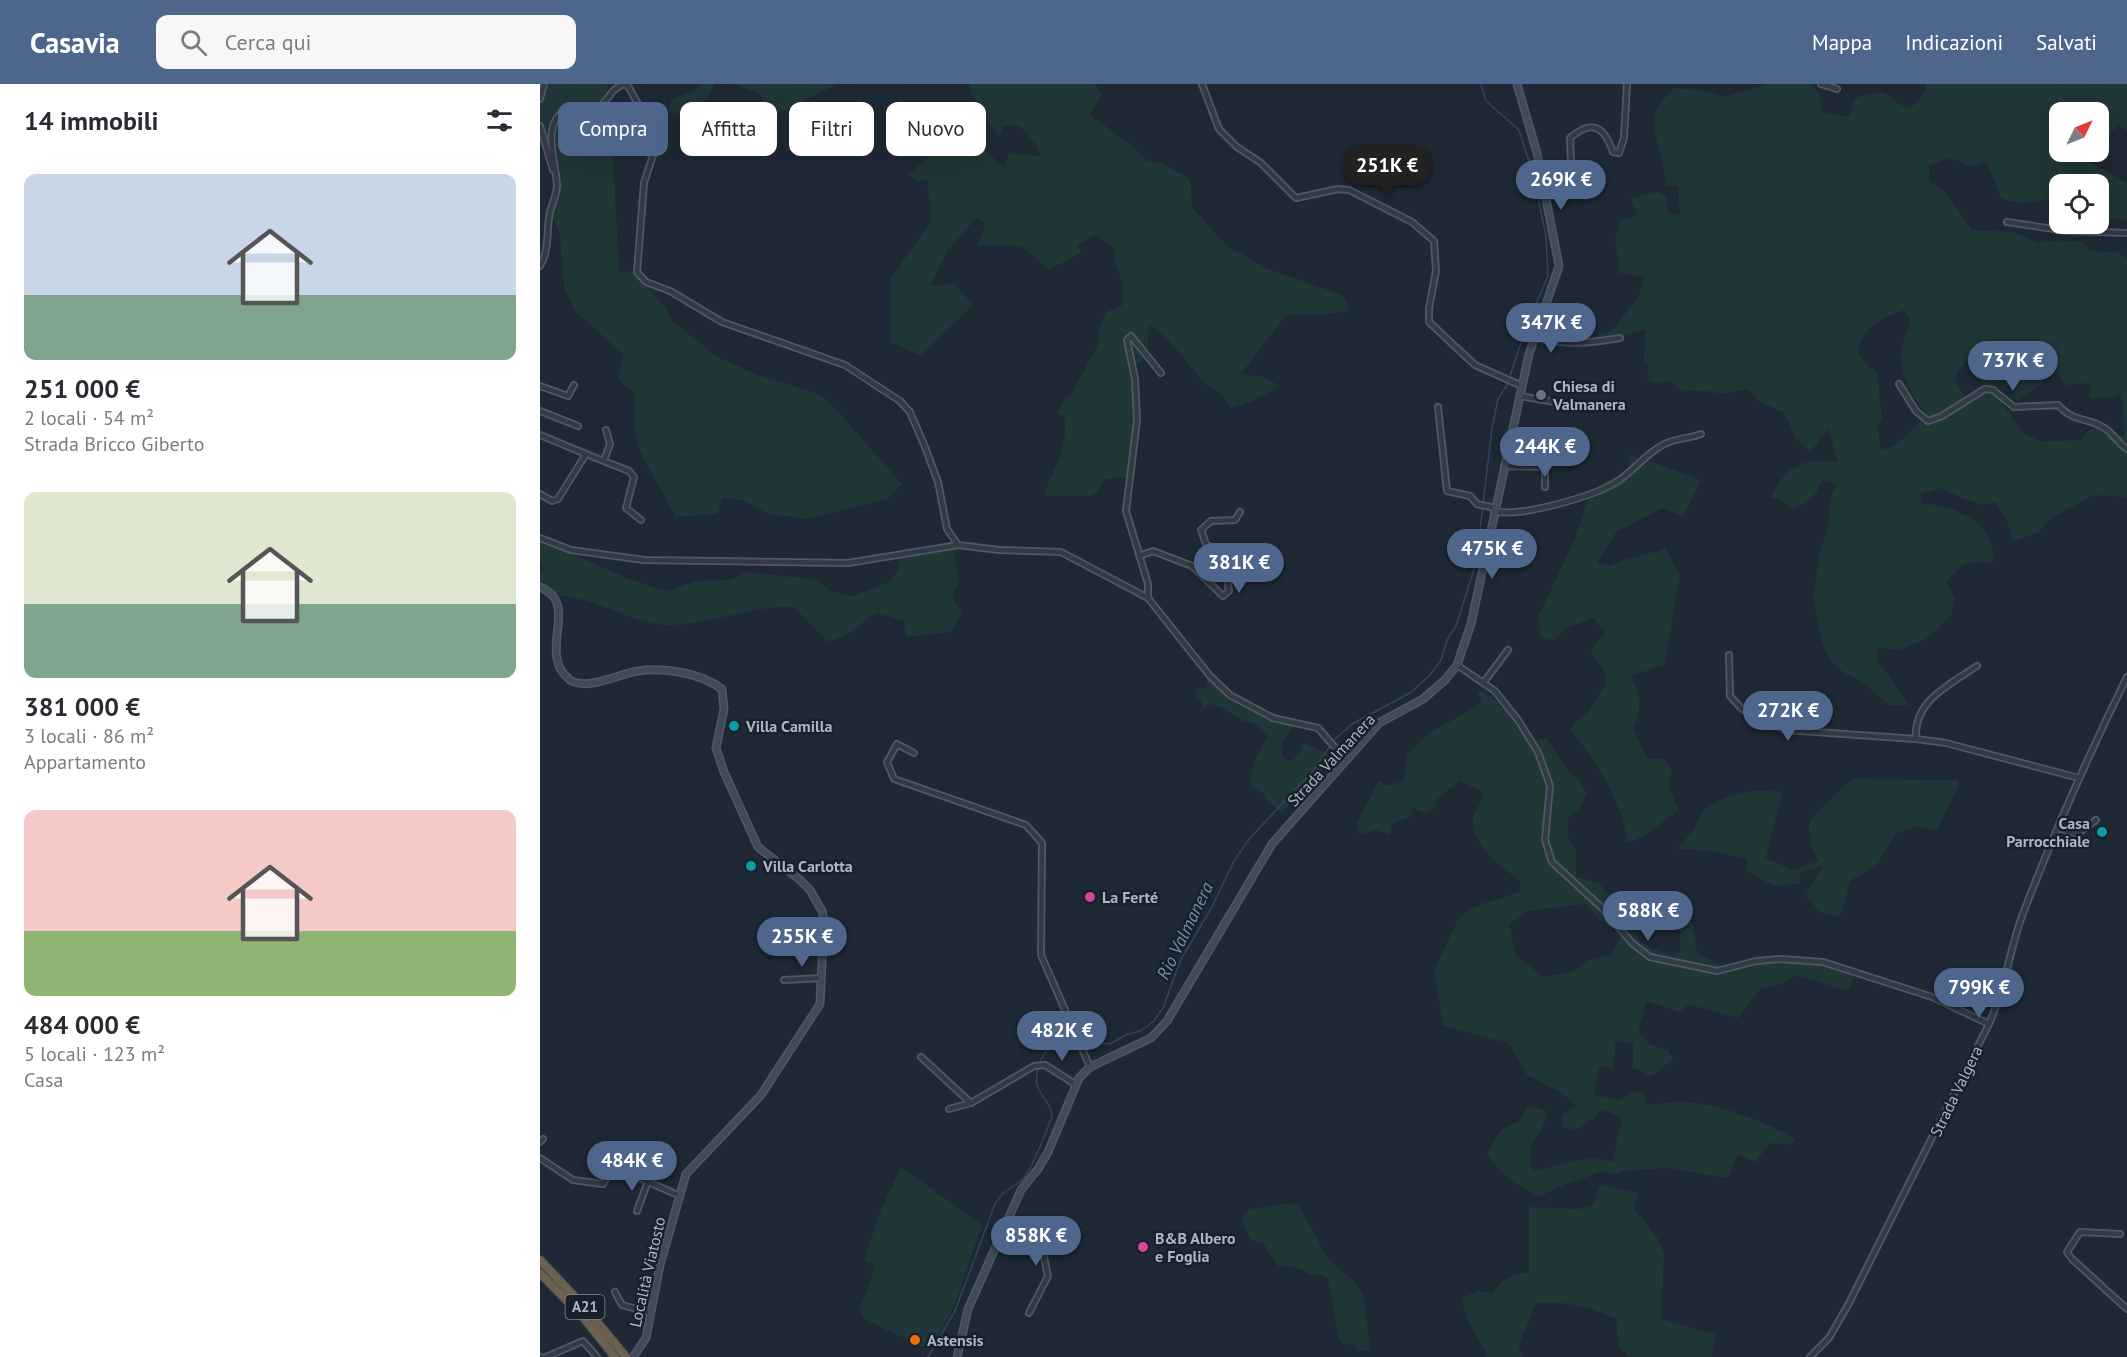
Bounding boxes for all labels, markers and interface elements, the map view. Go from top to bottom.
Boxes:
search box [156,15,576,69]
text: Casavia [30,24,120,61]
icon: search [177,26,210,59]
text: Cerca qui [225,28,311,56]
text: Mappa [1812,29,1872,56]
text: Indicazioni [1905,29,2003,56]
text: Salvati [2036,29,2097,56]
chip: Compra [558,102,668,156]
chip: Affitta [680,102,777,156]
chip: Filtri [789,102,874,156]
chip: Nuovo [886,102,986,156]
north arrow [2049,102,2109,162]
map controls [2049,102,2109,234]
text: 14 immobili [24,104,158,137]
icon: filters [483,104,516,137]
pin: 251K € [1338,146,1436,197]
text: 251K € [1356,152,1418,178]
pin: 269K € [1512,160,1610,211]
text: 269K € [1530,166,1592,192]
button: locate [2049,174,2109,234]
icon: home [216,213,324,321]
pin: 347K € [1502,303,1600,354]
text: 347K € [1520,309,1582,335]
pin: 737K € [1964,341,2062,392]
text: 737K € [1982,347,2044,373]
text: 251 000 € [24,372,140,405]
place label: Chiesa di Valmanera [1552,376,1626,414]
marker: Chiesa di Valmanera [1534,388,1548,402]
text: 2 locali · 54 m² [24,405,154,431]
pin: 244K € [1496,427,1594,478]
text: Strada Bricco Giberto [24,431,204,457]
text: 244K € [1514,433,1576,459]
pin: 475K € [1443,529,1541,580]
icon: home [216,531,324,639]
text: 475K € [1461,535,1523,561]
pin: 381K € [1190,543,1288,594]
text: 381K € [1208,549,1270,575]
text: 381 000 € [24,690,140,723]
pin: 272K € [1739,691,1837,742]
text: 272K € [1757,697,1819,723]
street label: Strada Valmanera [1283,709,1379,811]
place label: Villa Camilla [745,716,832,736]
marker: Villa Camilla [727,719,741,733]
text: 3 locali · 86 m² [24,723,154,749]
text: Appartamento [24,749,146,775]
place label: Casa Parrocchiale [2006,813,2090,851]
marker: Casa Parrocchiale [2095,825,2109,839]
icon: home [216,849,324,957]
place label: Villa Carlotta [762,856,853,876]
marker: Villa Carlotta [744,859,758,873]
water label: Rio Valmanera [1151,878,1218,983]
place label: La Ferté [1102,887,1158,907]
marker: La Ferté [1083,890,1097,904]
pin: 588K € [1599,891,1697,942]
text: 588K € [1617,897,1679,923]
pin: 255K € [753,917,851,968]
text: 255K € [771,923,833,949]
pin: 799K € [1930,968,2028,1019]
text: 799K € [1948,974,2010,1000]
text: 484 000 € [24,1008,140,1041]
pin: 482K € [1013,1011,1111,1062]
text: 482K € [1031,1017,1093,1043]
text: 5 locali · 123 m² [24,1041,165,1067]
street label: Strada Valgera [1925,1042,1987,1140]
text: Casa [24,1067,63,1093]
pin: 484K € [583,1141,681,1192]
text: 484K € [601,1147,663,1173]
street label: Località Viatosto [625,1215,669,1329]
pin: 858K € [987,1216,1085,1267]
text: 858K € [1005,1222,1067,1248]
place label: B&B Albero e Foglia [1155,1228,1236,1266]
marker: B&B Albero e Foglia [1136,1240,1150,1254]
road number: A21 [566,1295,604,1319]
place label: Astensis [927,1330,984,1350]
marker: Astensis [908,1333,922,1347]

